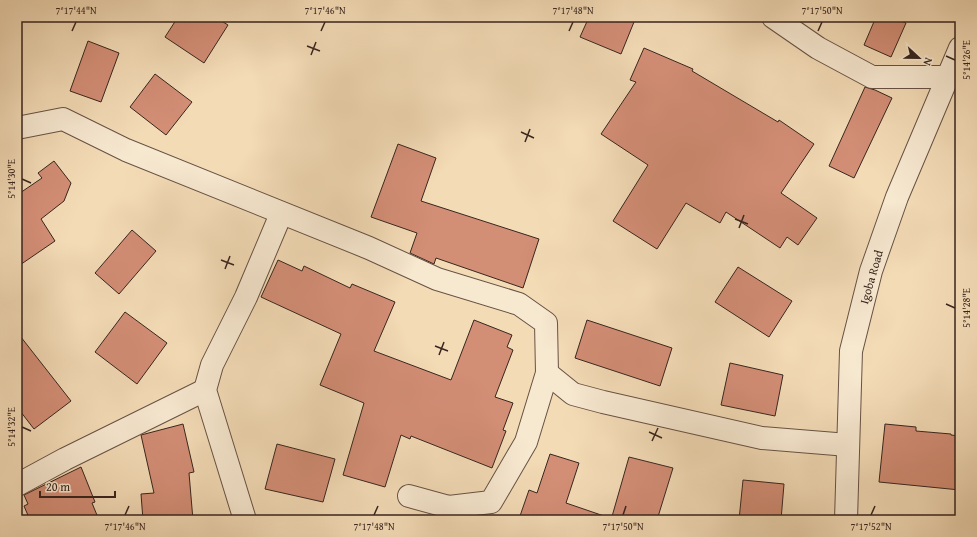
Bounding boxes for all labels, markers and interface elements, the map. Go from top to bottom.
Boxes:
text: 7°17'44"N [55,3,97,18]
text: 7°17'46"N [304,3,346,18]
text: 7°17'48"N [552,3,594,18]
text: 7°17'50"N [801,3,843,18]
north arrow [899,38,939,78]
text: 5°14'26"E [959,40,974,80]
text: N [919,55,937,69]
text: 5°14'30"E [4,159,19,199]
street label: Igoba Road [855,247,887,306]
text: 5°14'28"E [959,288,974,328]
text: 5°14'32"E [4,407,19,447]
scale bar [40,473,115,499]
text: 20 m [46,478,70,495]
text: 7°17'46"N [104,519,146,534]
text: 7°17'48"N [353,519,395,534]
text: 7°17'50"N [602,519,644,534]
text: 7°17'52"N [850,519,892,534]

